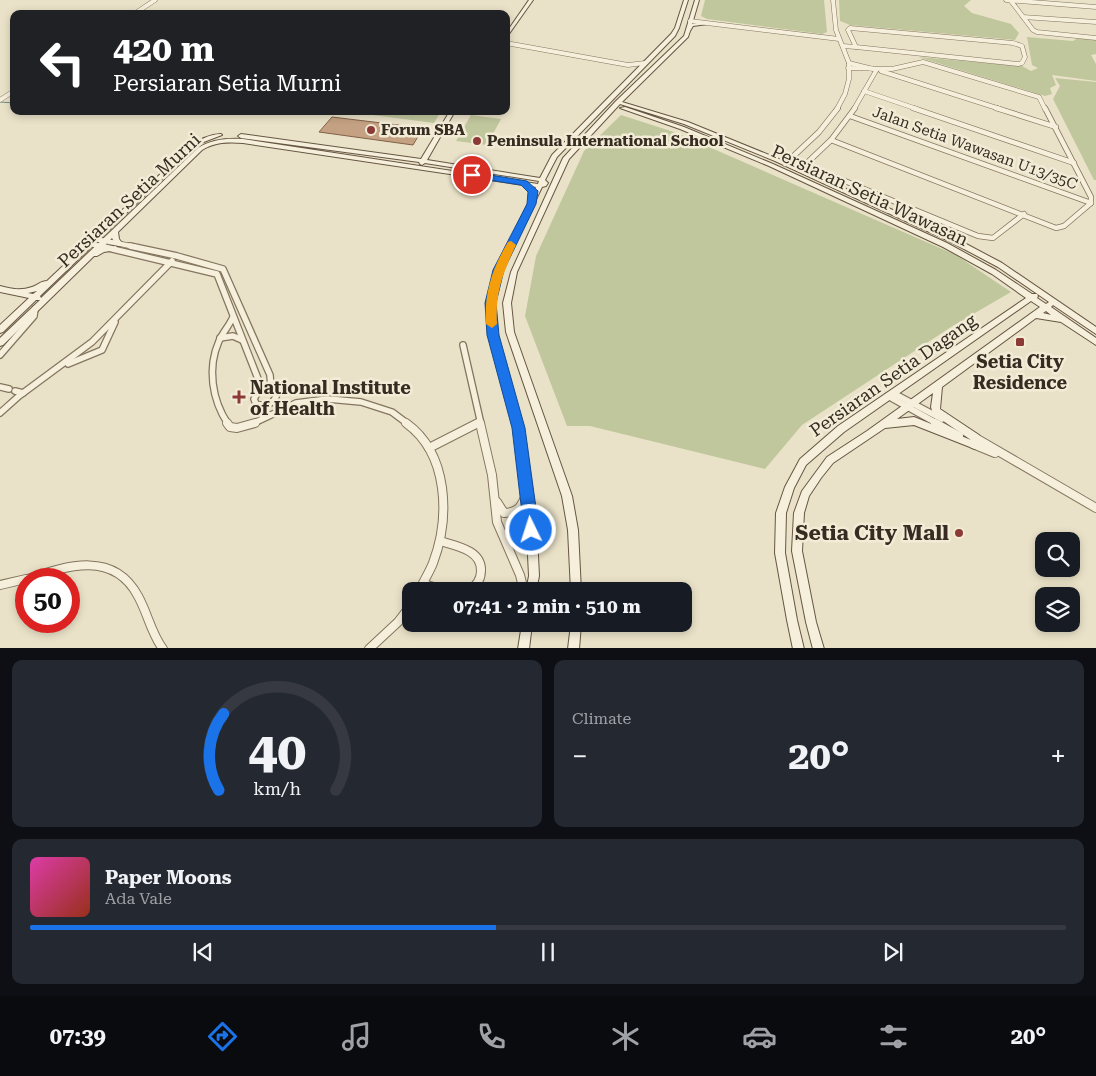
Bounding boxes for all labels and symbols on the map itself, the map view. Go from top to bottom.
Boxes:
street label: Jalan Setia Wawasan U13/35C [870,102,1080,194]
place label: Forum SBA [381,121,465,139]
marker: Forum SBA [365,124,377,136]
street label: Persiaran Setia Murni [54,128,205,271]
place label: Peninsula International School [487,132,723,150]
marker: Peninsula International School [471,135,483,147]
street label: Persiaran Setia Wawasan [768,140,972,250]
pin [451,154,493,196]
street label: Persiaran Setia Dagang [805,309,981,441]
marker: Setia City Residence [1014,336,1026,348]
place label: Setia City Residence [973,351,1068,393]
place label: National Institute of Health [250,377,411,419]
marker: National Institute of Health [232,390,246,404]
position arrow [504,503,556,555]
place label: Setia City Mall [795,521,949,545]
marker: Setia City Mall [953,527,965,539]
speed limit sign: 50 [15,568,80,633]

